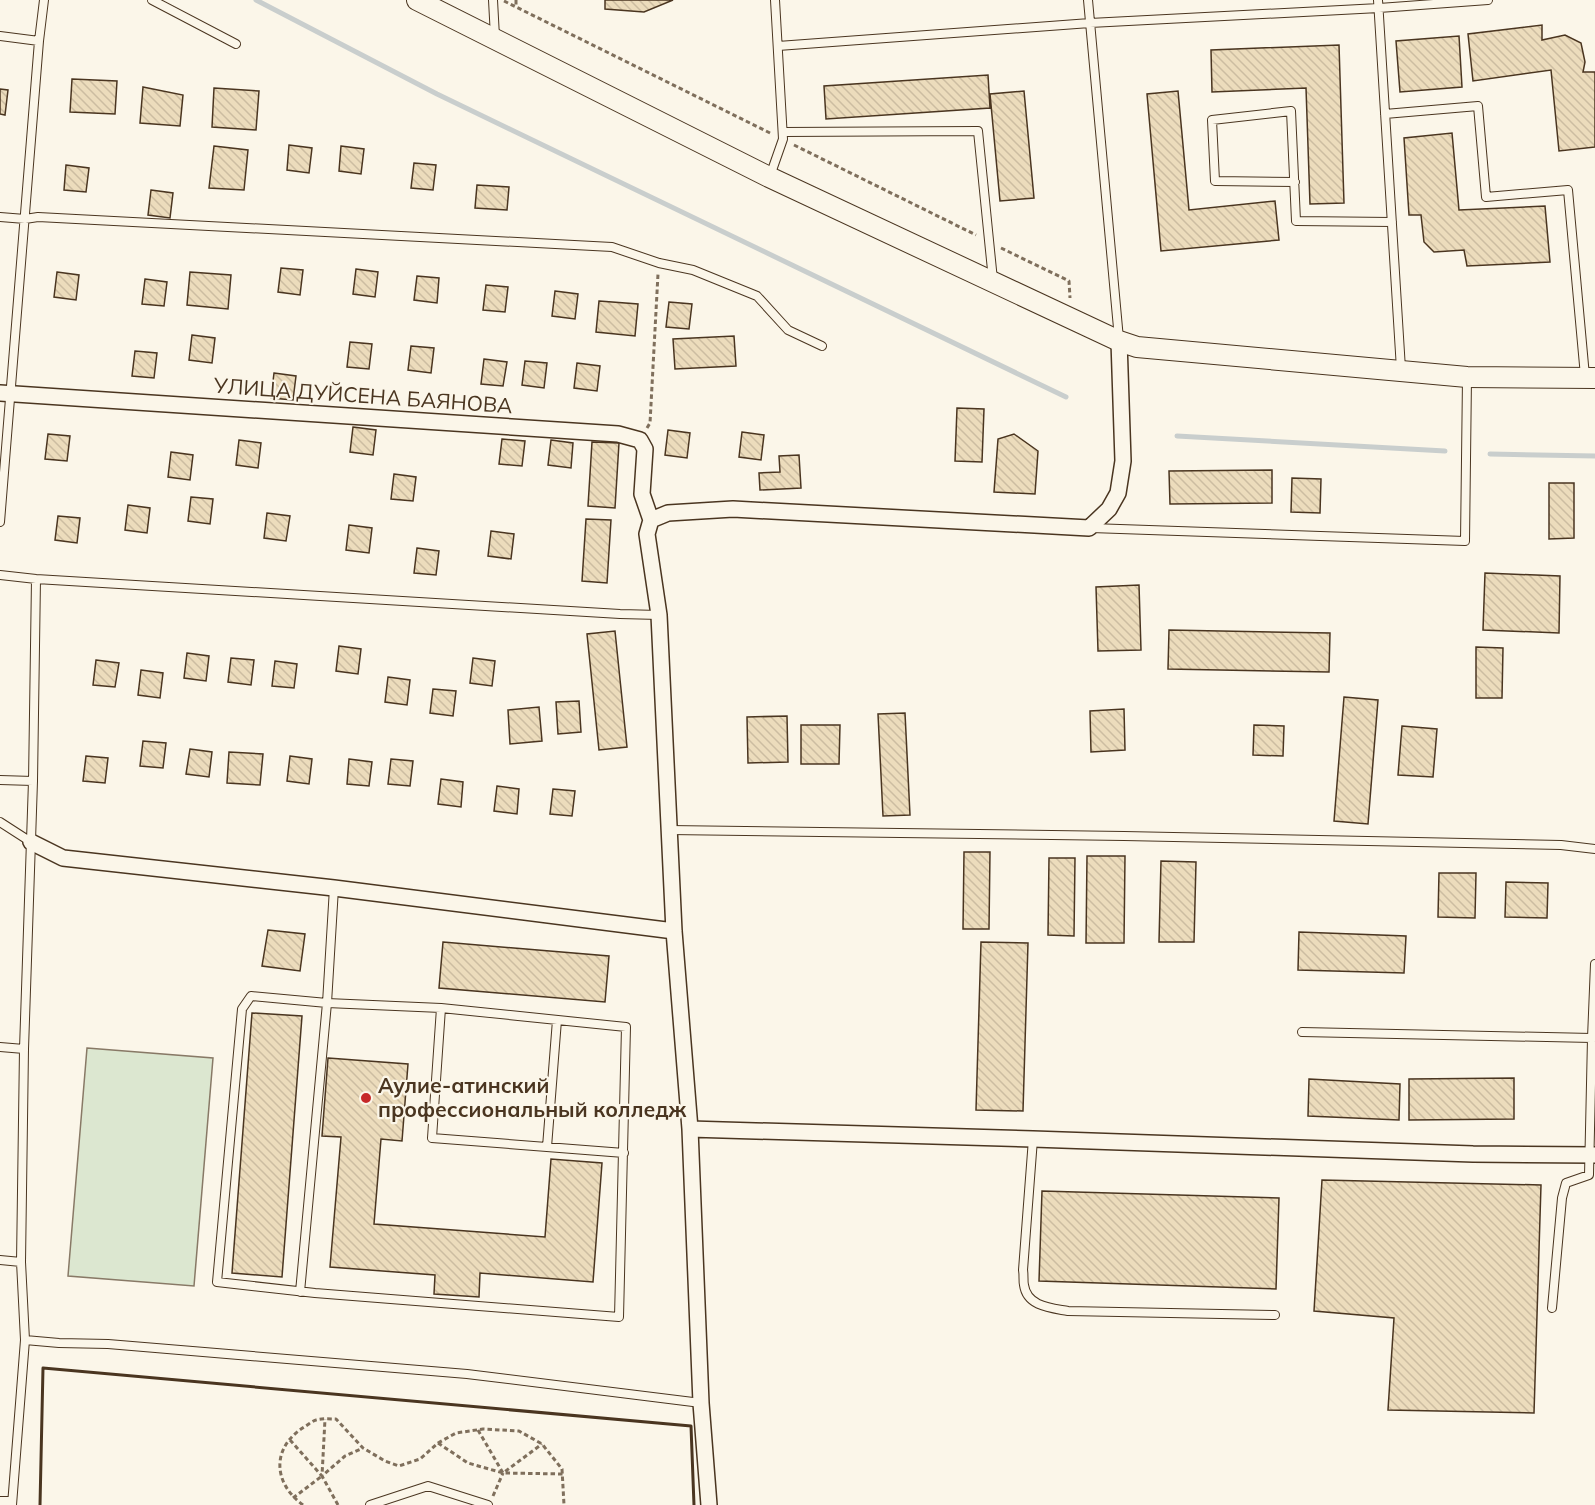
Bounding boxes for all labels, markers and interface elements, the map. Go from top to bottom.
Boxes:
street label: УЛИЦА ДУЙСЕНА БАЯНОВА [212,372,514,418]
place label: Аулие-атинский профессиональный колледж [378,1072,687,1122]
marker: Аулие-атинский профессиональный колледж [359,1091,373,1105]

